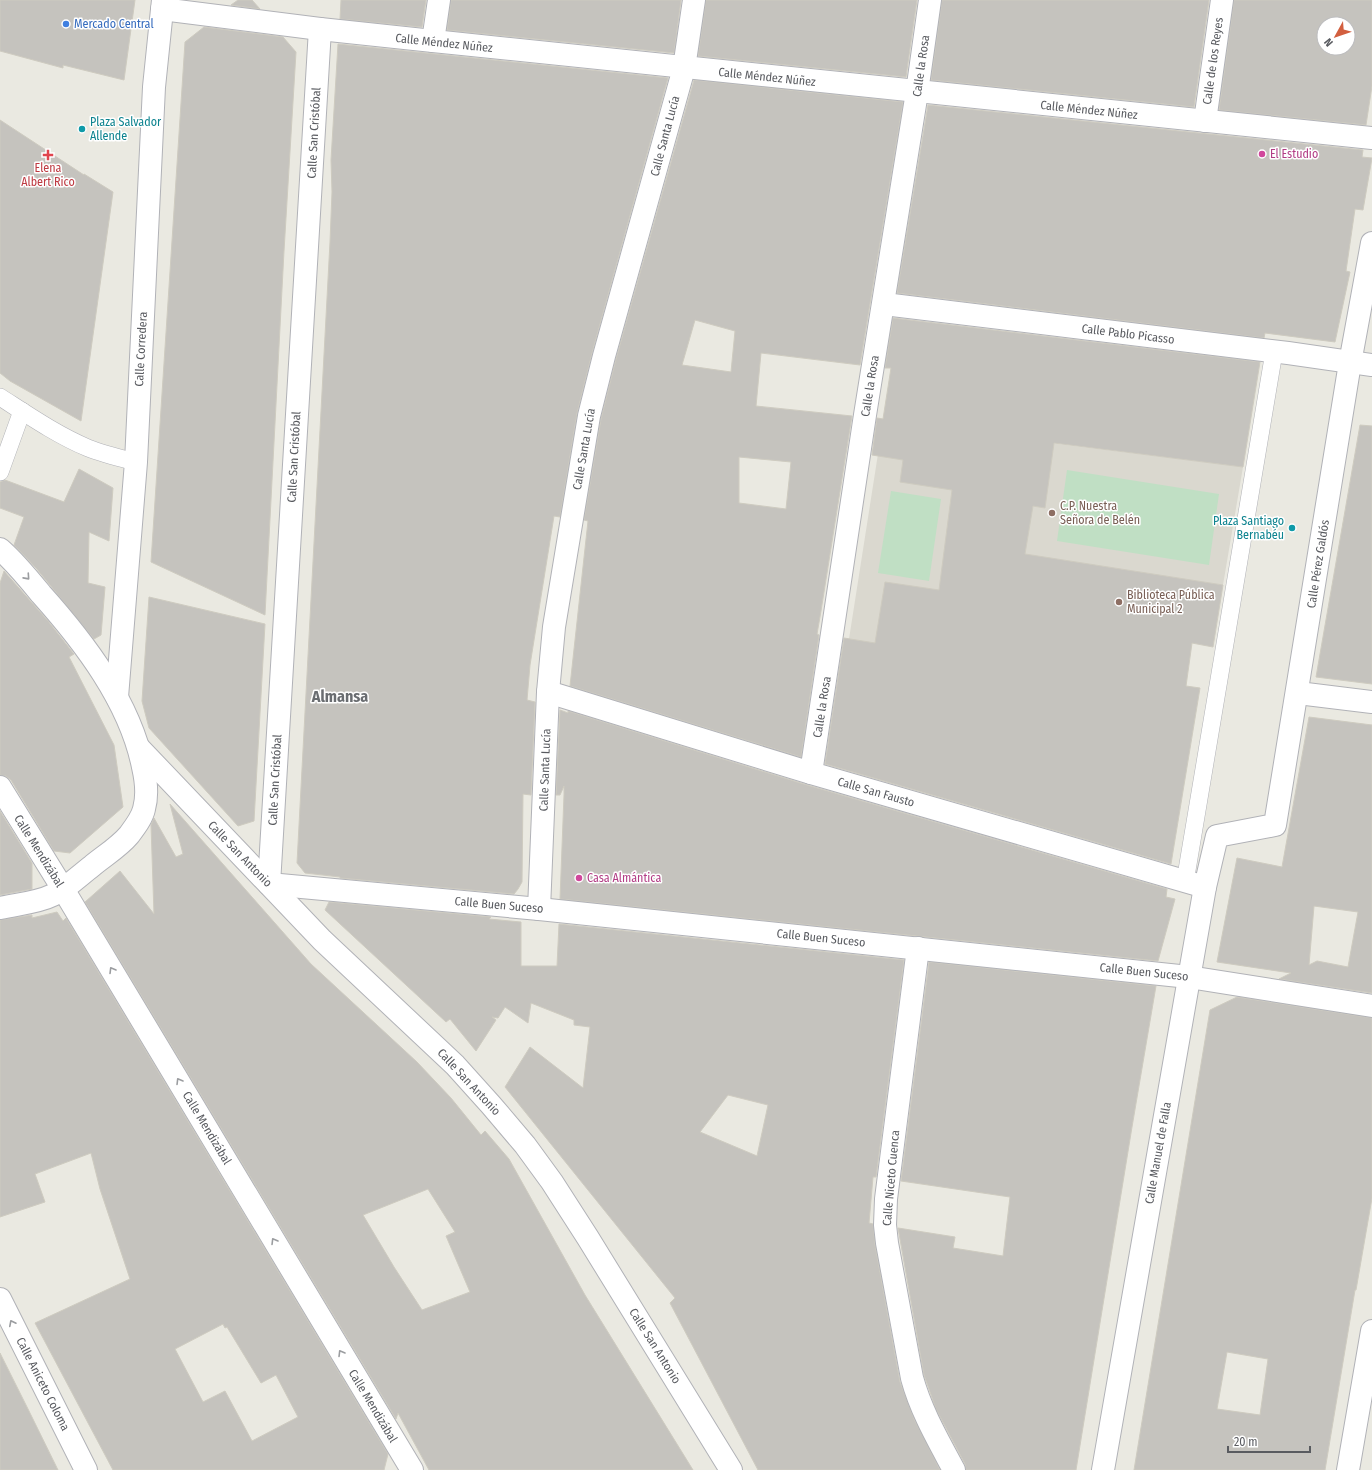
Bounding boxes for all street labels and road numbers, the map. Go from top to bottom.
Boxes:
street label: Calle de los Reyes [1200,17,1226,105]
street label: Calle Méndez Núñez [395,31,494,55]
street label: Calle la Rosa [910,34,932,98]
street label: Calle Méndez Núñez [718,65,817,89]
street label: Calle San Cristóbal [305,87,323,179]
street label: Calle Santa Lucía [648,94,683,178]
street label: Calle Méndez Núñez [1040,98,1139,122]
street label: Calle Corredera [132,311,150,387]
street label: Calle Pablo Picasso [1081,321,1175,347]
street label: Calle la Rosa [858,354,882,418]
street label: Calle Santa Lucía [570,407,598,491]
street label: Calle San Cristóbal [285,411,303,503]
street label: Calle Pérez Galdós [1304,519,1332,609]
street label: Calle la Rosa [810,675,834,739]
street label: Calle Santa Lucía [537,728,553,812]
street label: Calle San Cristóbal [266,734,284,826]
street label: Calle San Fausto [836,774,916,810]
street label: Calle Mendizábal [11,812,67,890]
street label: Calle San Antonio [205,818,275,890]
street label: Calle Buen Suceso [454,894,544,916]
street label: Calle Buen Suceso [776,926,866,950]
street label: Calle Buen Suceso [1099,960,1189,984]
street label: Calle San Antonio [435,1046,503,1118]
street label: Calle Mendizábal [180,1089,234,1167]
street label: Calle Manuel de Falla [1142,1101,1174,1205]
street label: Calle Niceto Cuenca [880,1129,902,1226]
street label: Calle San Antonio [626,1306,684,1386]
street label: Calle Aniceto Coloma [13,1335,73,1433]
street label: Calle Mendizábal [346,1367,400,1445]

